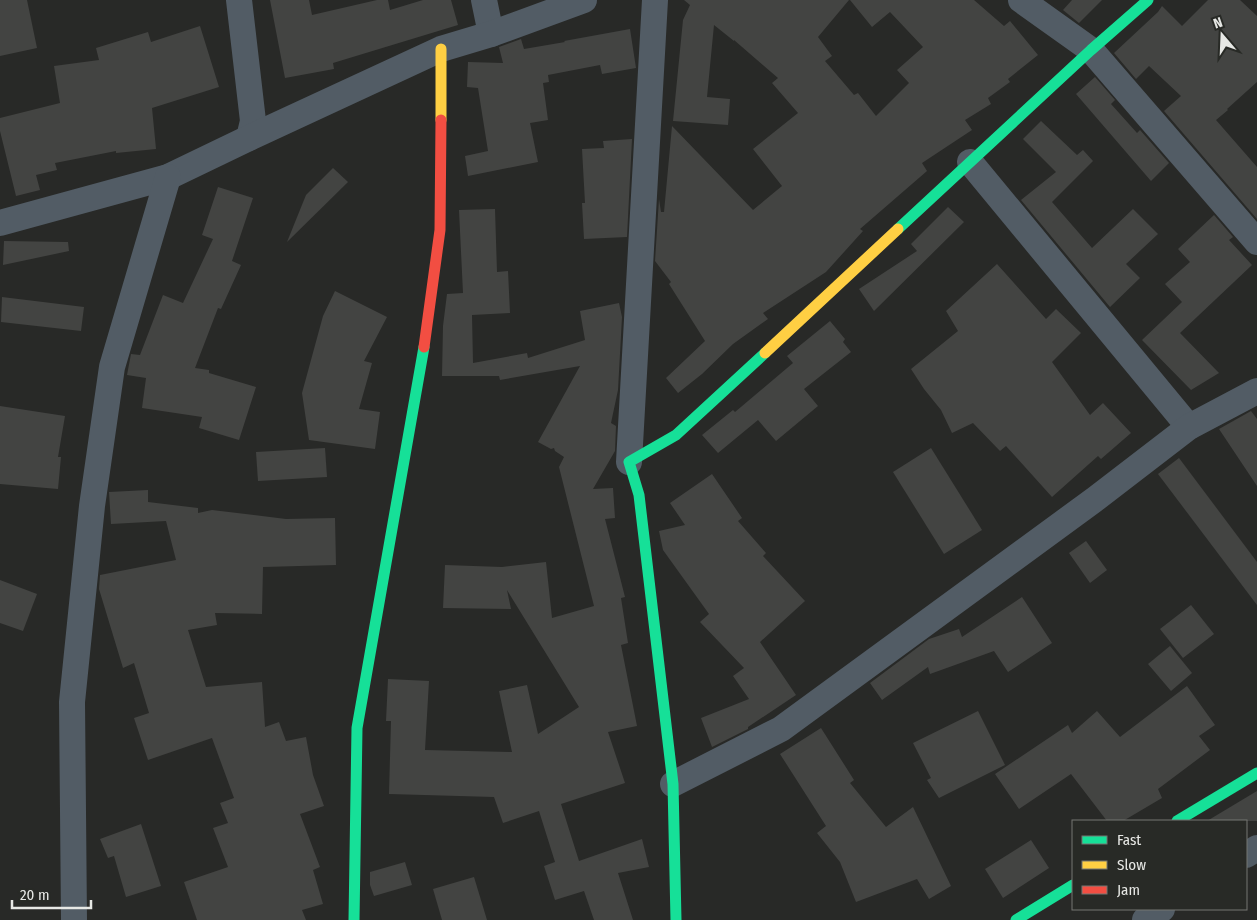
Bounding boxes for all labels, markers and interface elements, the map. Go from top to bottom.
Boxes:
north arrow [1197,10,1247,60]
text: N [1211,14,1225,33]
legend [1072,820,1247,910]
text: Fast [1117,831,1141,849]
text: Slow [1117,856,1146,874]
scale bar [12,878,91,910]
text: Jam [1117,881,1140,899]
text: 20 m [20,886,50,904]

